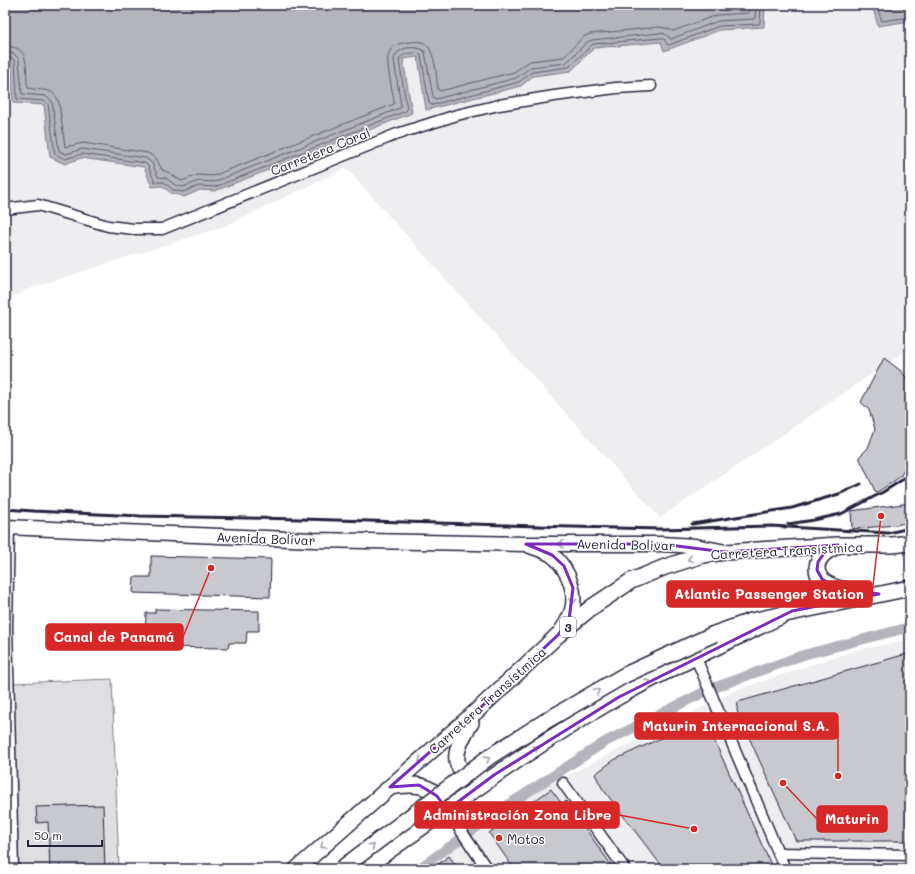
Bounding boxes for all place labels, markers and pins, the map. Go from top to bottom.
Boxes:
callout: Atlantic Passenger Station [667,581,872,607]
callout: Canal de Panamá [46,624,183,650]
callout: Maturin Internacional S.A. [635,713,838,739]
callout: Administración Zona Libre [415,802,619,828]
callout: Maturin [817,806,887,832]
place label: Motos [507,830,545,847]
marker: Motos [494,833,504,843]

